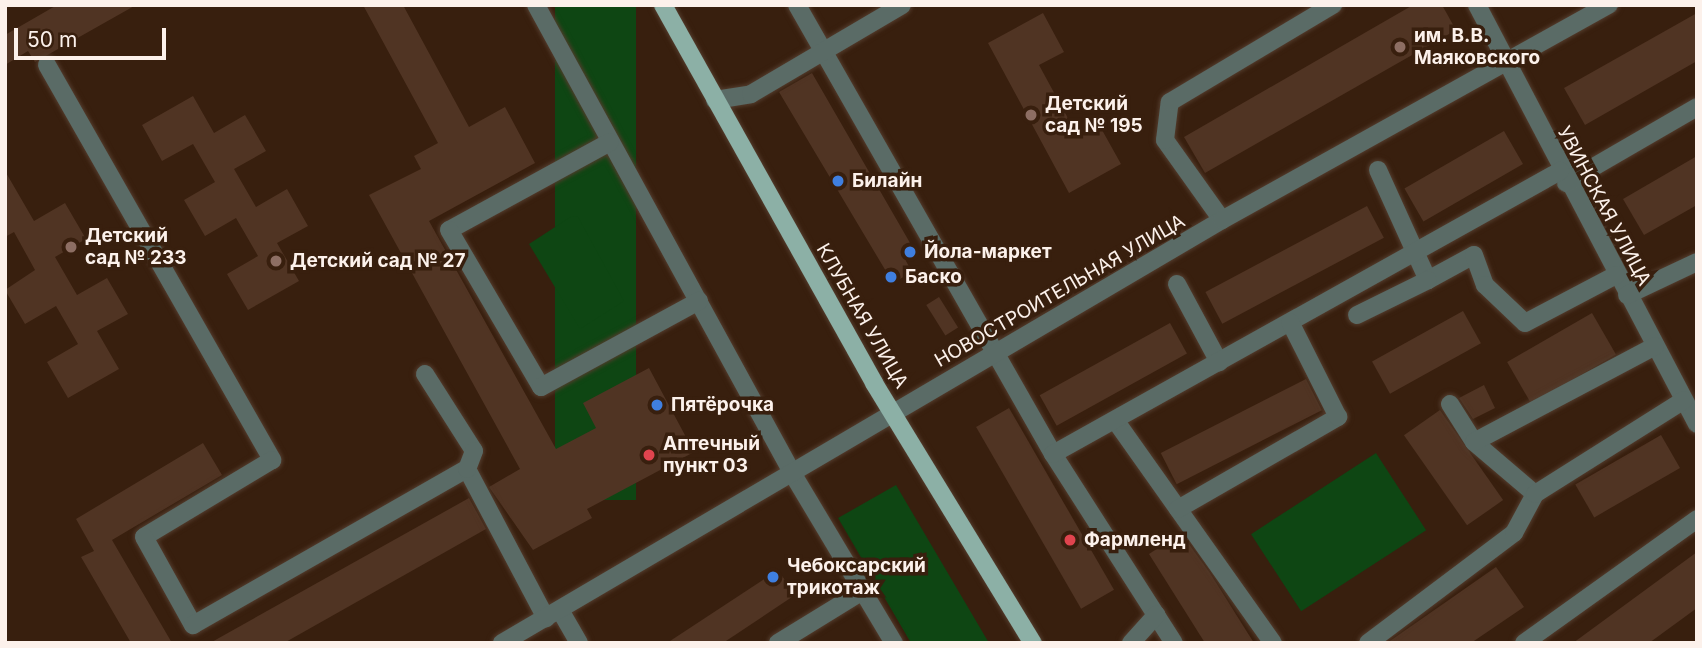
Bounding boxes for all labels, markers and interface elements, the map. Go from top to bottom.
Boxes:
scale bar [18,14,170,58]
place label: им. В.В. Маяковского [1414,25,1540,69]
text: 50 m [27,27,77,52]
marker: им. В.В. Маяковского [1392,39,1408,55]
place label: Детский сад № 195 [1045,93,1143,137]
marker: Детский сад № 195 [1023,107,1039,123]
street label: УВИНСКАЯ УЛИЦА [1552,122,1656,290]
place label: Билайн [852,170,922,192]
marker: Билайн [830,173,846,189]
street label: НОВОСТРОИТЕЛЬНАЯ УЛИЦА [931,210,1189,372]
place label: Детский сад № 233 [85,225,187,269]
marker: Детский сад № 233 [63,239,79,255]
street label: КЛУБНАЯ УЛИЦА [811,240,913,392]
place label: Йола-маркет [924,241,1052,263]
marker: Йола-маркет [902,244,918,260]
place label: Детский сад № 27 [290,250,465,272]
marker: Детский сад № 27 [268,253,284,269]
place label: Баско [905,266,962,288]
marker: Баско [883,269,899,285]
place label: Пятёрочка [671,394,774,416]
marker: Пятёрочка [649,397,665,413]
place label: Аптечный пункт 03 [663,433,760,477]
marker: Аптечный пункт 03 [641,447,657,463]
place label: Фармленд [1084,529,1186,551]
marker: Фармленд [1062,532,1078,548]
place label: Чебоксарский трикотаж [787,555,926,599]
marker: Чебоксарский трикотаж [765,569,781,585]

